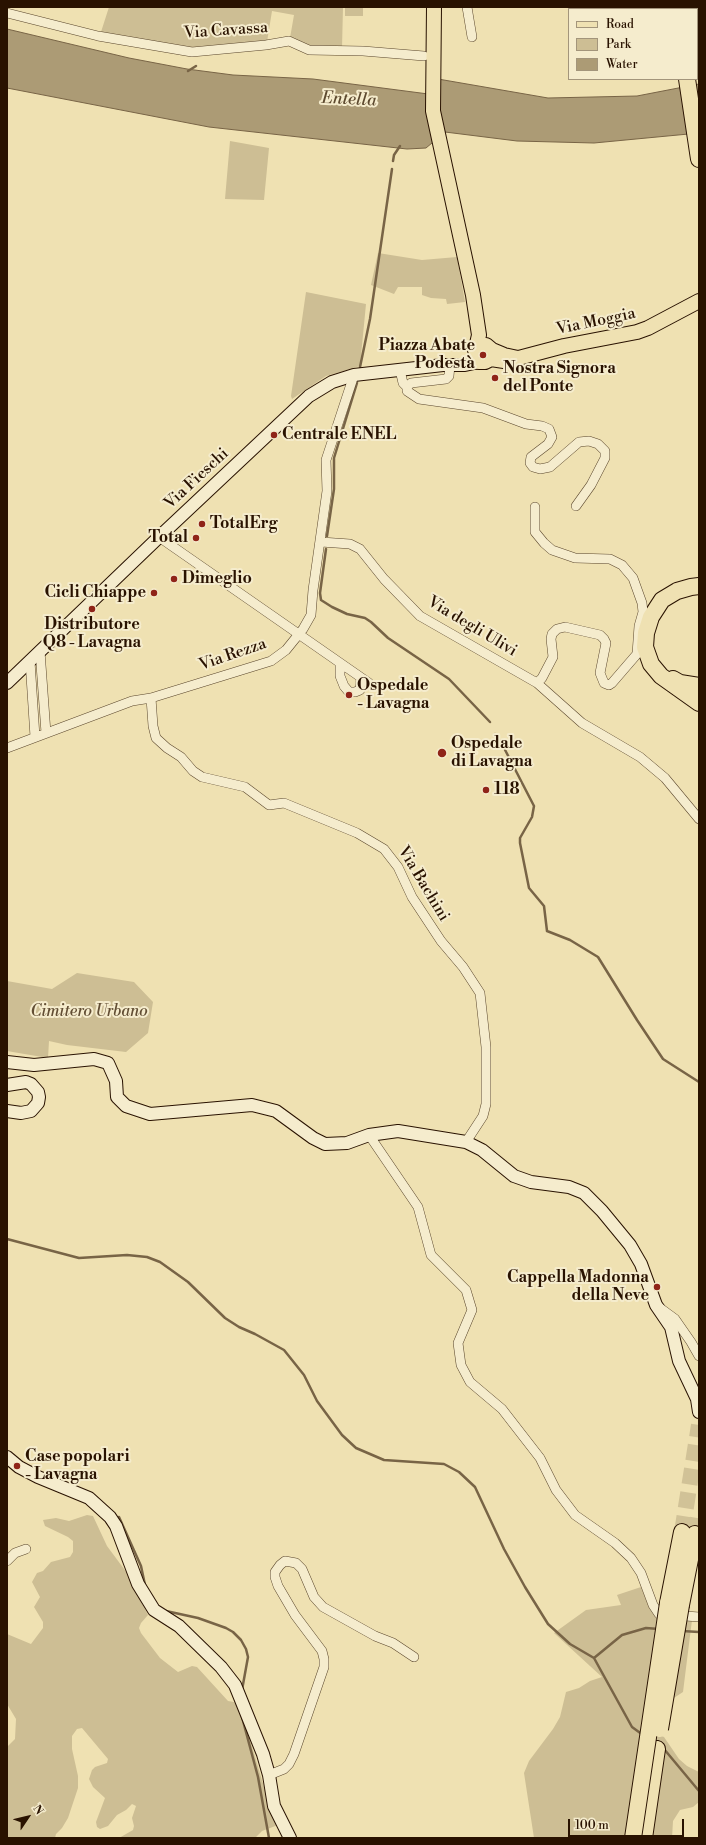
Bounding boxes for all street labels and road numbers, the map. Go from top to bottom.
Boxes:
street label: Via Cavassa [183,18,269,44]
street label: Via Moggia [555,304,637,340]
street label: Via Fieschi [161,444,233,514]
street label: Via degli Ulivi [424,593,520,661]
street label: Via Rezza [197,635,269,675]
street label: Via Bachini [393,843,453,925]

